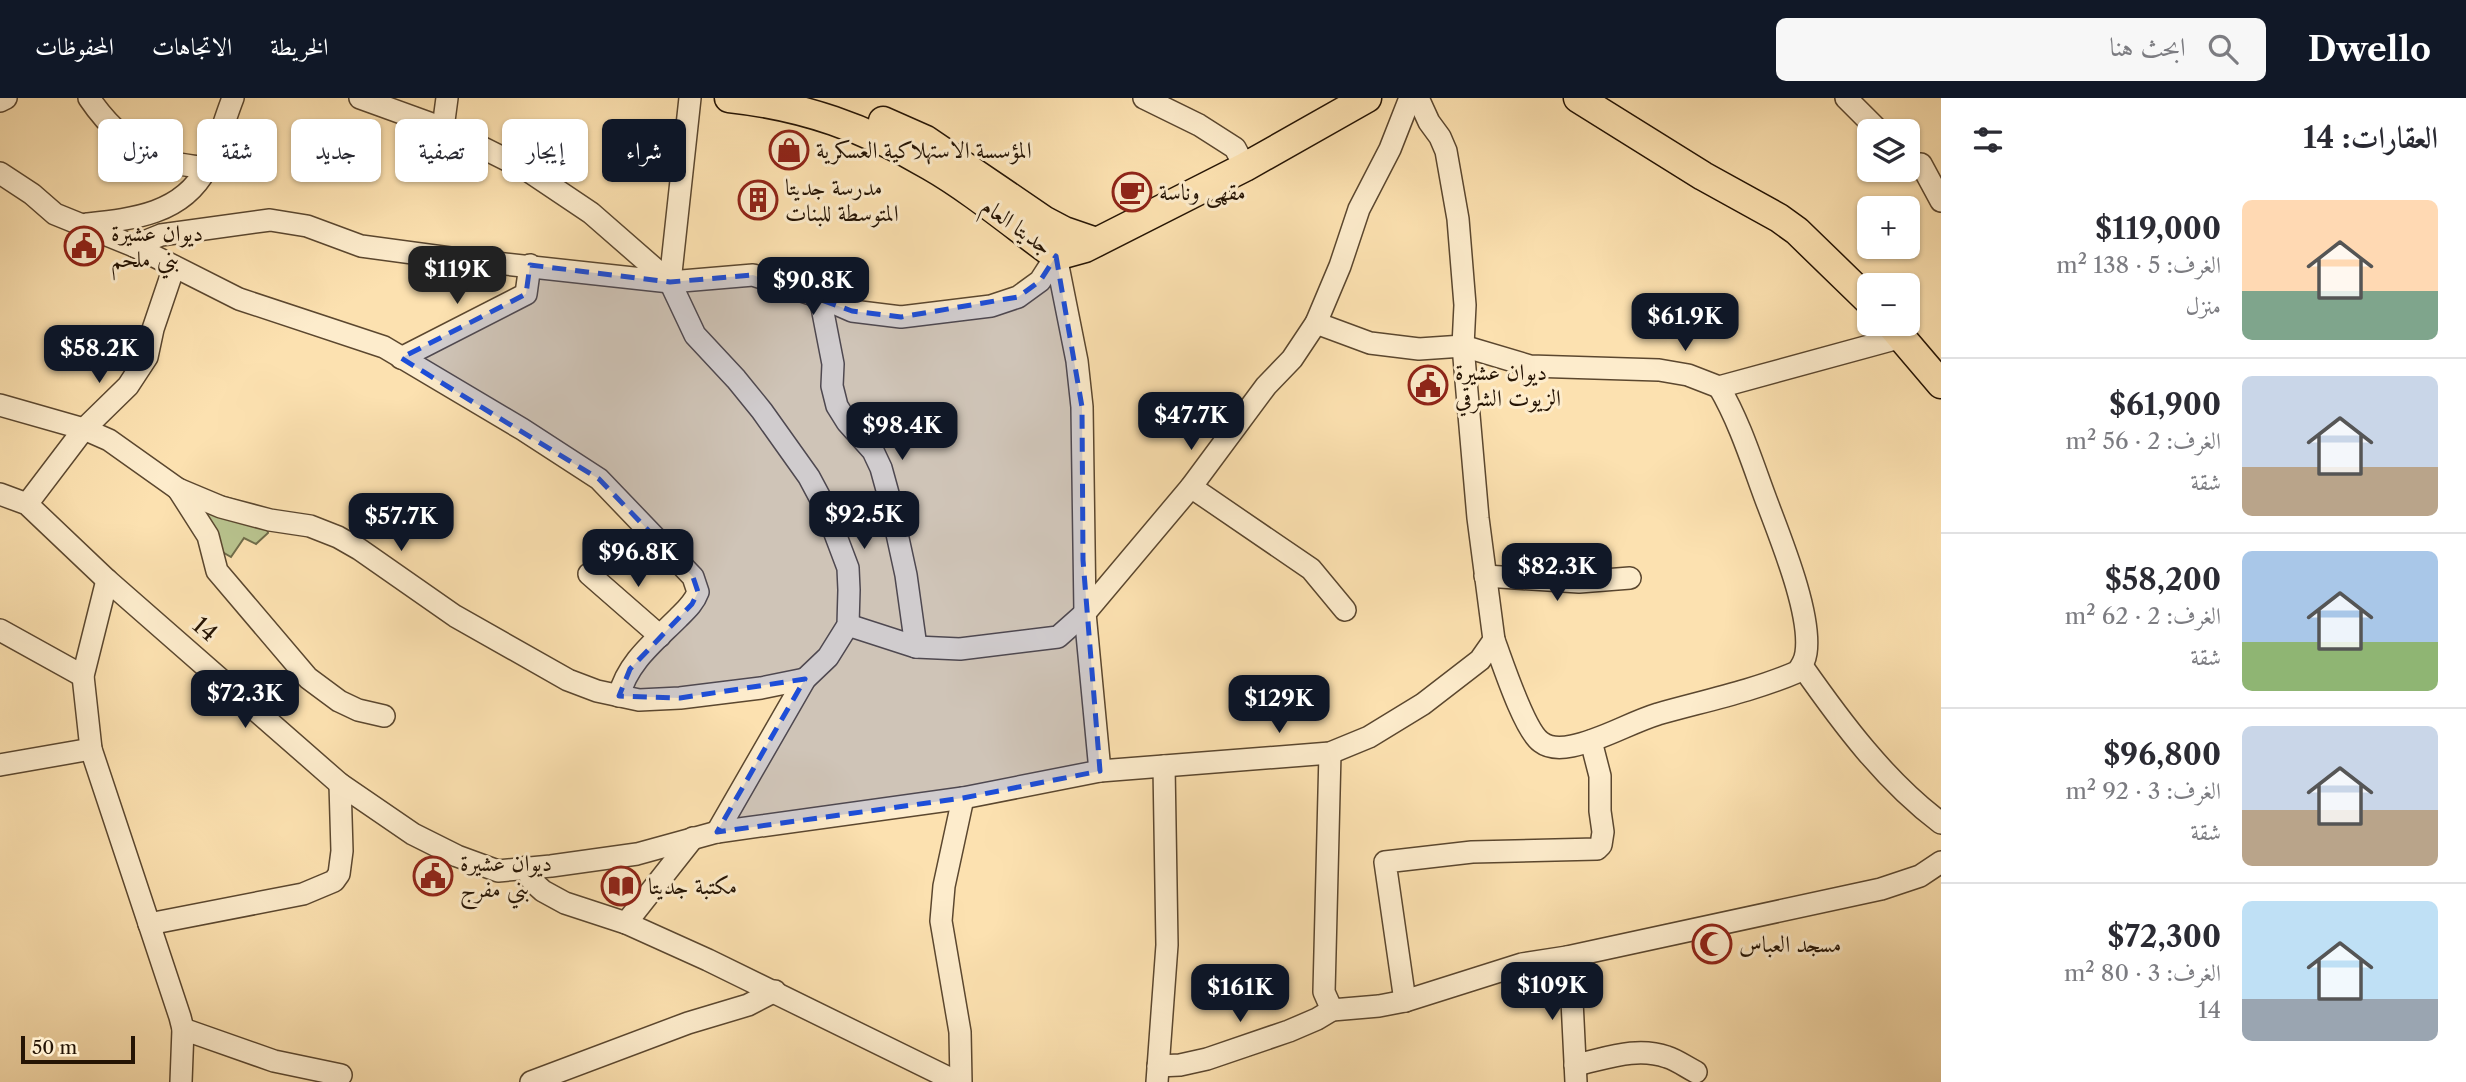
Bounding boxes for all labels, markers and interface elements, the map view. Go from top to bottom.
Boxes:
search box [1776,18,2266,81]
text: Dwello [2308,29,2431,70]
icon: search [2204,30,2242,68]
text: ابحث هنا [2109,31,2186,63]
text: المحفوظات [35,32,114,61]
text: الاتجاهات [152,32,232,61]
text: الخريطة [270,32,329,61]
chip: منزل [98,119,183,182]
chip: شقة [197,119,277,182]
chip: جديد [291,119,381,182]
chip: تصفية [395,119,488,182]
chip: إيجار [502,119,588,182]
chip: شراء [602,119,686,182]
map controls [1857,119,1920,336]
button: layers [1857,119,1920,182]
text: العقارات: 14 [2303,119,2438,156]
icon: filters [1969,121,2007,159]
shop icon: المؤسسة الاستهلاكية العسكرية [768,129,810,171]
place label: المؤسسة الاستهلاكية العسكرية [816,136,1032,165]
cafe icon: مقهى وناسة [1111,171,1153,213]
place label: مدرسة جديتا المتوسطة للبنات [785,173,899,228]
place label: مقهى وناسة [1159,178,1246,208]
building icon: مدرسة جديتا المتوسطة للبنات [737,179,779,221]
street label: جديتا العام [973,192,1058,265]
button: + [1857,196,1920,259]
text: $119,000 [2095,210,2221,247]
place label: ديوان عشيرة بني ملحم [111,219,203,281]
public building icon: ديوان عشيرة بني ملحم [63,225,105,267]
icon: home [2298,228,2382,312]
pin: $119K [408,246,506,306]
text: الغرف: 5 · 138 m² [2056,251,2221,279]
text: $119K [424,255,490,283]
pin: $90.8K [756,258,870,317]
text: $90.8K [773,266,853,294]
button: − [1857,273,1920,336]
text: منزل [2186,292,2221,320]
pin: $61.9K [1628,294,1742,353]
text: $61.9K [1648,302,1722,330]
pin: $58.2K [42,326,156,385]
text: $58.2K [60,334,138,362]
place label: ديوان عشيرة الزيوت الشرقي [1455,358,1561,417]
public building icon: ديوان عشيرة الزيوت الشرقي [1407,364,1449,406]
text: $61,900 [2109,386,2221,423]
pin: $47.7K [1134,392,1248,452]
text: $47.7K [1154,401,1228,429]
pin: $98.4K [845,402,959,462]
icon: home [2298,404,2382,488]
text: $98.4K [862,411,942,439]
text: الغرف: 2 · 56 m² [2066,427,2221,455]
text: شقة [2191,468,2221,496]
pin: $92.5K [807,491,921,551]
pin: $57.7K [344,494,458,553]
text: $92.5K [825,500,903,528]
text: $57.7K [365,502,437,530]
pin: $96.8K [581,530,695,589]
text: $96.8K [598,538,678,566]
pin: $82.3K [1500,544,1614,603]
text: $82.3K [1518,552,1596,580]
text: $58,200 [2105,561,2221,598]
icon: home [2298,579,2382,663]
text: الغرف: 2 · 62 m² [2065,602,2221,630]
street label: 14 [187,611,223,647]
text: شقة [2191,643,2221,671]
pin: $72.3K [188,670,302,730]
pin: $129K [1230,676,1328,735]
text: $72.3K [207,679,283,707]
text: $129K [1245,684,1313,712]
text: $96,800 [2103,736,2221,773]
icon: home [2298,754,2382,838]
text: الغرف: 3 · 92 m² [2065,777,2221,805]
text: شقة [2191,818,2221,846]
place label: ديوان عشيرة بني مفرج [460,849,552,910]
public building icon: ديوان عشيرة بني مفرج [412,855,454,897]
library icon: مكتبة جديتا [600,865,642,907]
place label: مكتبة جديتا [648,872,737,901]
text: $72,300 [2107,918,2221,955]
mosque icon: مسجد العباس [1691,923,1733,965]
icon: home [2298,929,2382,1013]
place label: مسجد العباس [1739,930,1841,958]
text: الغرف: 3 · 80 m² [2064,959,2221,987]
pin: $109K [1503,962,1601,1022]
pin: $161K [1191,964,1289,1024]
text: $109K [1517,971,1587,999]
text: $161K [1207,973,1273,1001]
text: 14 [2198,996,2221,1024]
scale bar [21,1033,135,1065]
text: 50 m [32,1036,77,1059]

